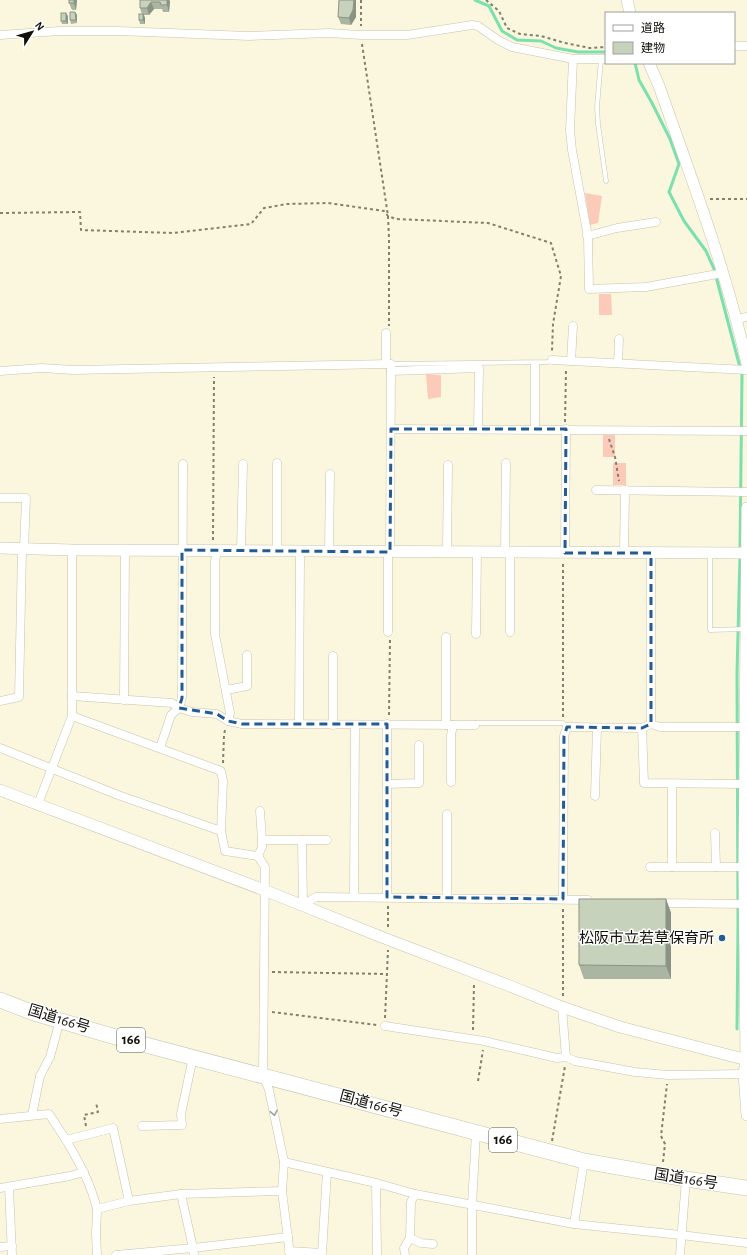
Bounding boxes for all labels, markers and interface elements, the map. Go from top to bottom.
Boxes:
north arrow [12,12,52,52]
legend [605,12,735,64]
text: N [33,20,46,33]
text: 道路 [641,21,665,34]
text: 建物 [641,41,665,54]
place label: 松阪市立若草保育所 [579,930,714,946]
marker: 松阪市立若草保育所 [717,933,727,943]
street label: 国道166号 [26,1001,92,1036]
road number: 166 [117,1028,145,1052]
street label: 国道166号 [338,1087,404,1120]
one-way arrow [269,1109,277,1116]
road number: 166 [489,1128,517,1152]
street label: 国道166号 [653,1166,719,1191]

